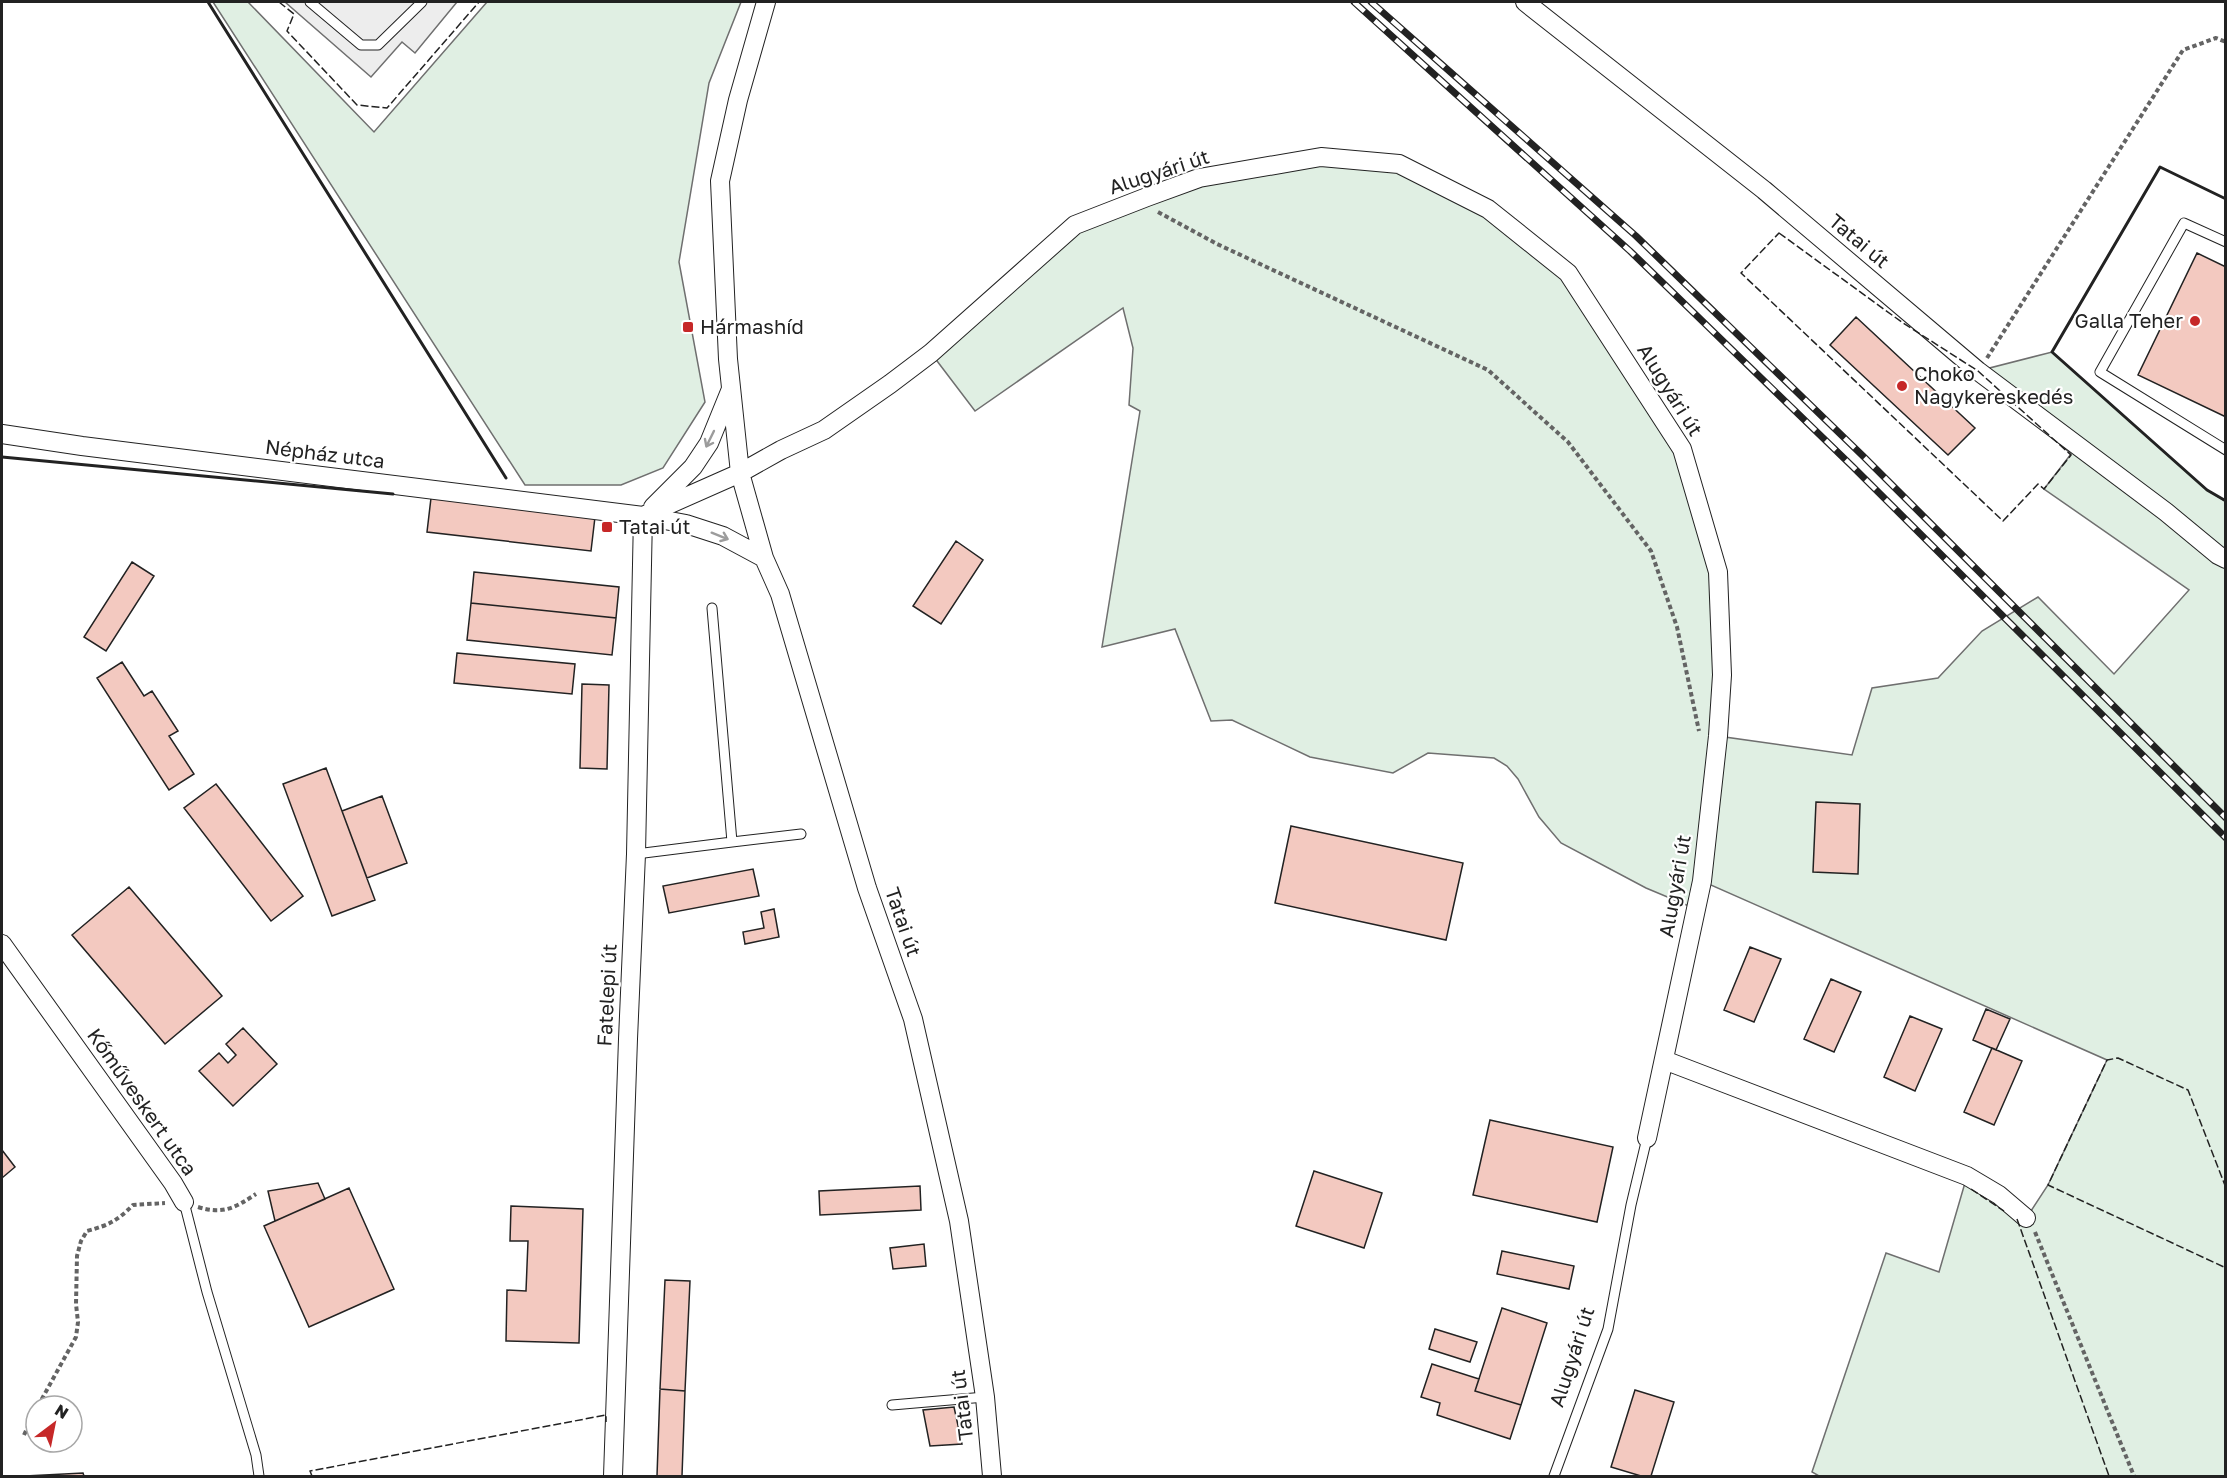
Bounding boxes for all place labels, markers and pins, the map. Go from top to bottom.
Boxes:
place label: Galla Teher [2075,308,2183,332]
place label: Hármashíd [700,314,804,338]
marker: Galla Teher [2188,314,2202,328]
marker: Hármashíd [681,320,695,334]
place label: Choko Nagykereskedés [1914,361,2073,408]
marker: Choko Nagykereskedés [1895,379,1909,393]
place label: Tatai út [619,514,690,538]
marker: Tatai út [600,520,614,534]

